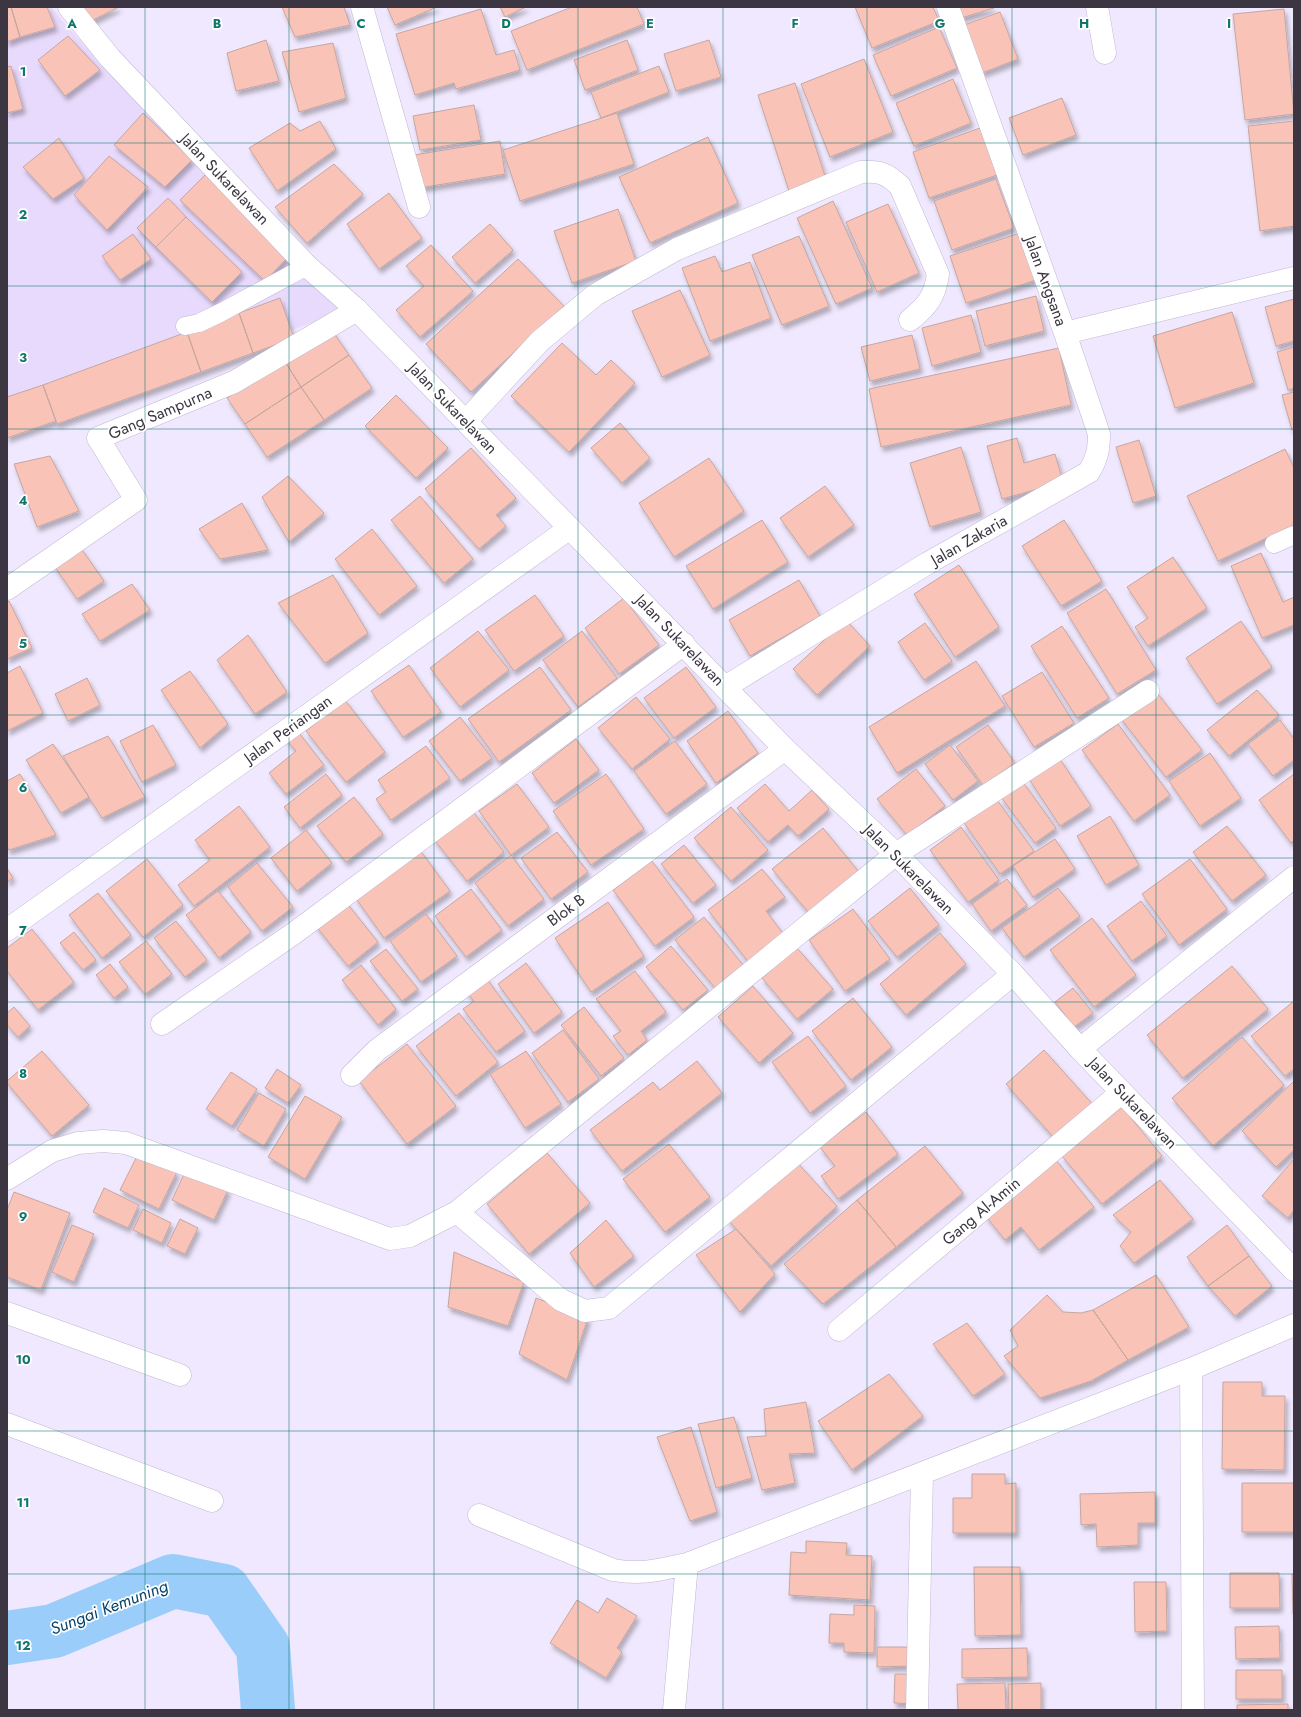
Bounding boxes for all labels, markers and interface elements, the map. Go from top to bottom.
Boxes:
text: A [66,14,77,33]
text: B [213,14,222,33]
text: C [356,14,366,33]
text: D [501,14,511,33]
text: E [646,14,654,33]
text: F [791,14,799,33]
text: G [935,14,946,33]
text: H [1079,14,1089,33]
text: I [1227,14,1231,33]
text: 1 [20,62,26,81]
street label: Jalan Sukarelawan [174,126,275,230]
text: 2 [19,205,27,224]
street label: Jalan Angsana [1018,231,1073,329]
text: 3 [19,348,27,367]
street label: Jalan Sukarelawan [402,355,503,459]
street label: Gang Sampurna [105,381,215,445]
text: 4 [18,491,28,510]
street label: Jalan Zakaria [925,509,1011,572]
street label: Jalan Sukarelawan [629,587,730,691]
text: 5 [19,634,27,653]
street label: Jalan Periangan [238,689,337,770]
text: 6 [19,778,28,797]
street label: Jalan Sukarelawan [857,817,959,919]
street label: Blok B [542,888,590,932]
text: 7 [19,921,27,940]
street label: Jalan Sukarelawan [1082,1050,1183,1154]
text: 8 [19,1064,27,1083]
street label: Gang Al-Amin [937,1171,1025,1251]
text: 9 [19,1207,28,1226]
text: 10 [15,1350,31,1369]
text: 11 [16,1493,30,1512]
water label: Sungai Kemuning [47,1573,172,1640]
text: 12 [15,1636,31,1655]

